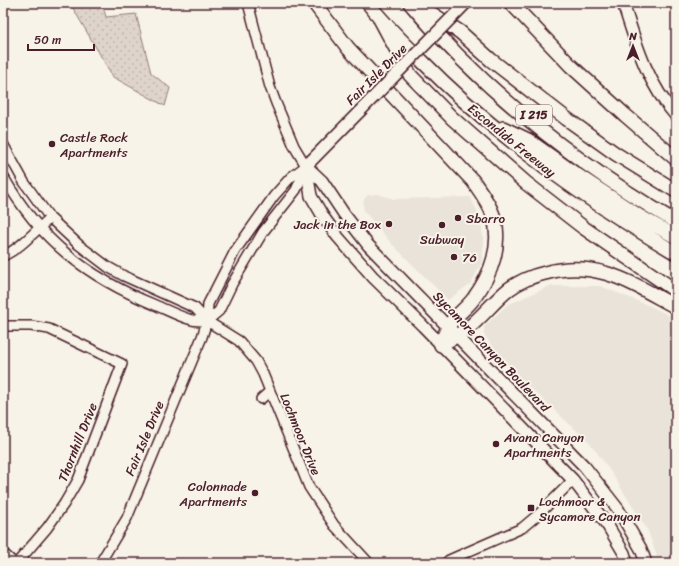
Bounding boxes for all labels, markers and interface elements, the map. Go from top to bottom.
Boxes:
scale bar [28,26,94,52]
north arrow [613,26,653,66]
text: N [628,27,637,46]
text: 50 m [34,29,61,51]
street label: Fair Isle Drive [340,38,413,111]
street label: Escondido Freeway [462,97,561,184]
road number: I 215 [516,105,552,125]
place label: Castle Rock Apartments [59,126,128,164]
marker: Castle Rock Apartments [47,139,57,149]
place label: Sbarro [466,207,505,230]
place label: Jack in the Box [293,213,381,236]
marker: Sbarro [453,213,463,223]
marker: Jack in the Box [384,219,394,229]
marker: Subway [437,220,447,230]
place label: Subway [420,228,465,251]
place label: 76 [462,246,477,269]
marker: 76 [449,252,459,262]
street label: Sycamore Canyon Boulevard [427,285,557,418]
street label: Lochmoor Drive [274,390,328,479]
street label: Fair Isle Drive [118,397,171,479]
street label: Thornhill Drive [51,399,104,485]
place label: Avana Canyon Apartments [503,426,584,464]
marker: Avana Canyon Apartments [491,439,501,449]
place label: Colonnade Apartments [179,475,248,513]
marker: Colonnade Apartments [250,488,260,498]
place label: Lochmoor & Sycamore Canyon [539,490,640,528]
marker: Lochmoor & Sycamore Canyon [526,503,536,513]

